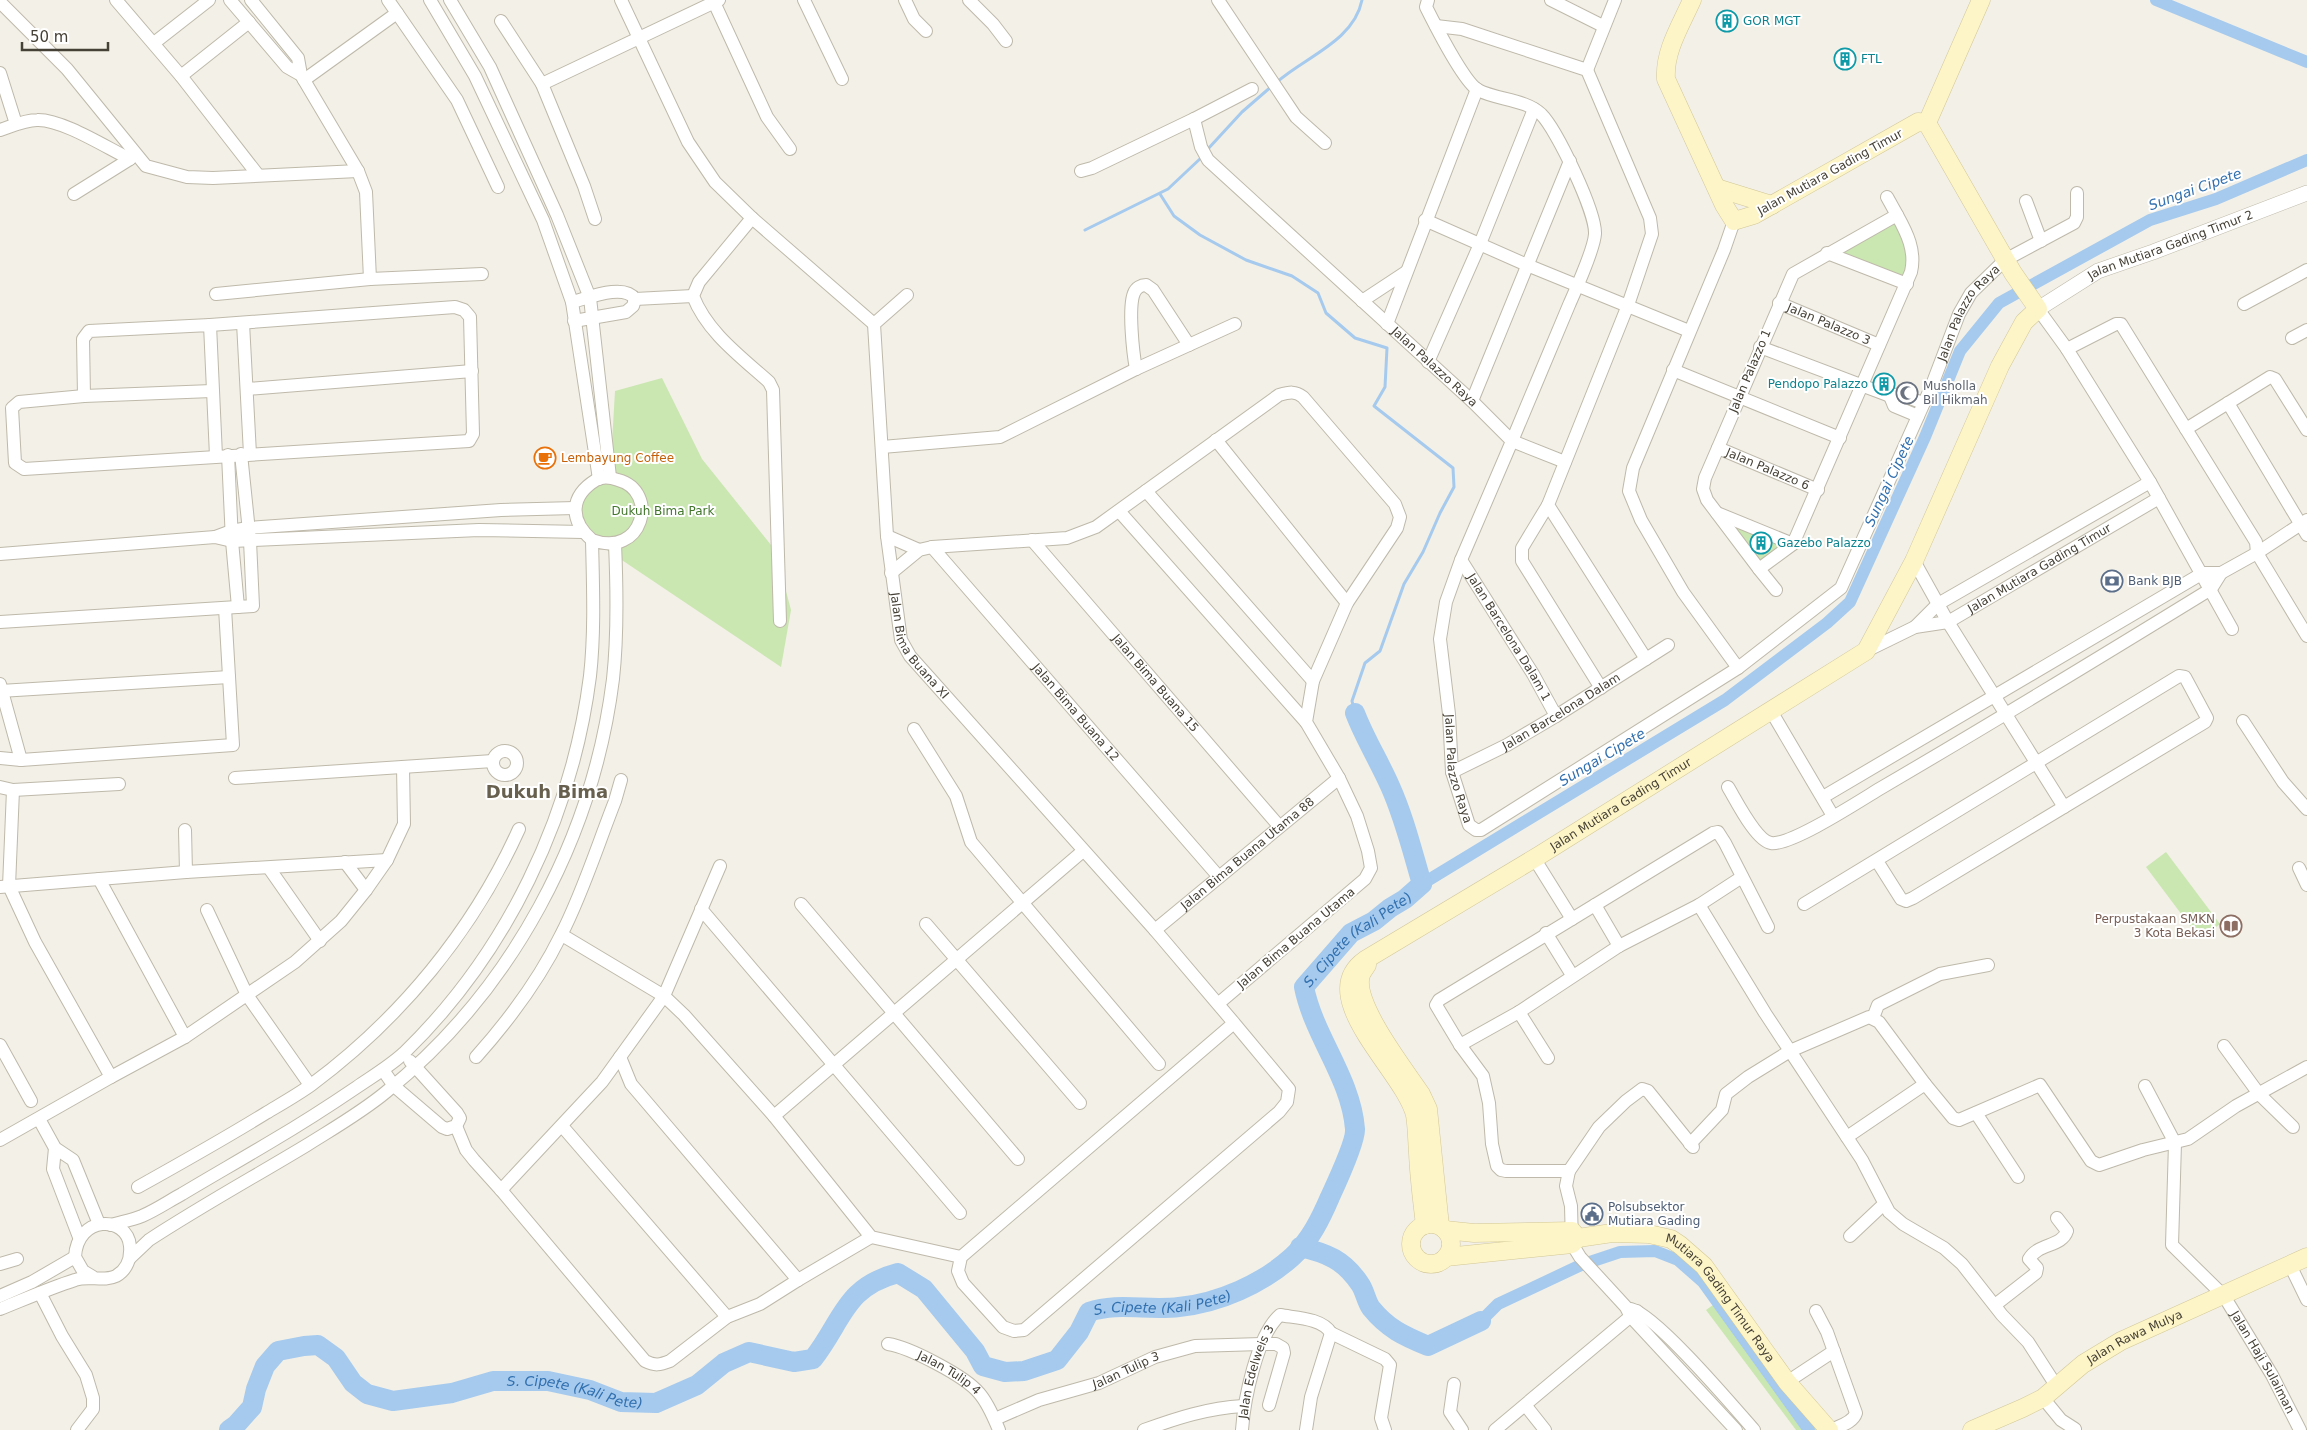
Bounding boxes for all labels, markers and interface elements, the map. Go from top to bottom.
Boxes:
building icon: GOR MGT [1715,9,1739,33]
place label: GOR MGT [1743,14,1801,28]
scale bar [22,20,109,52]
text: 50 m [30,28,68,46]
building icon: FTL [1833,47,1857,71]
place label: FTL [1861,52,1882,66]
street label: Jalan Mutiara Gading Timur [1754,126,1905,218]
water label: Sungai Cipete [2146,165,2244,213]
street label: Jalan Mutiara Gading Timur 2 [2084,207,2255,283]
street label: Jalan Palazzo Raya [1934,262,2003,364]
street label: Jalan Palazzo 3 [1784,300,1873,348]
street label: Jalan Palazzo Raya [1388,323,1481,410]
street label: Jalan Palazzo 1 [1726,327,1774,416]
building icon: Pendopo Palazzo [1872,372,1896,396]
place label: Pendopo Palazzo [1768,377,1868,391]
place label: Musholla Bil Hikmah [1923,379,1988,407]
mosque icon: Musholla Bil Hikmah [1895,381,1919,405]
water label: Sungai Cipete [1861,433,1917,529]
street label: Jalan Palazzo 6 [1723,445,1812,493]
cafe icon: Lembayung Coffee [533,446,557,470]
place label: Lembayung Coffee [561,451,674,465]
park label: Dukuh Bima Park [612,504,714,518]
street label: Jalan Mutiara Gading Timur [1964,521,2114,616]
building icon: Gazebo Palazzo [1749,531,1773,555]
place label: Gazebo Palazzo [1777,536,1871,550]
bank icon: Bank BJB [2100,569,2124,593]
street label: Jalan Barcelona Dalam 1 [1464,570,1553,704]
place label: Bank BJB [2128,574,2182,588]
street label: Jalan Bima Buana XI [888,591,952,702]
street label: Jalan Bima Buana 15 [1109,630,1202,735]
street label: Jalan Bima Buana 12 [1029,660,1122,764]
street label: Jalan Barcelona Dalam [1499,670,1623,754]
street label: Jalan Palazzo Raya [1442,713,1475,825]
water label: Sungai Cipete [1556,725,1648,789]
street label: Jalan Mutiara Gading Timur [1547,755,1694,854]
district label: Dukuh Bima [486,781,608,802]
street label: Jalan Bima Buana Utama 88 [1177,795,1317,913]
street label: Jalan Bima Buana Utama [1234,885,1358,992]
water label: S. Cipete (Kali Pete) [1300,889,1415,990]
place label: Perpustakaan SMKN 3 Kota Bekasi [2095,912,2215,940]
library icon: Perpustakaan SMKN 3 Kota Bekasi [2219,914,2243,938]
place label: Polsubsektor Mutiara Gading [1608,1200,1700,1228]
public building icon: Polsubsektor Mutiara Gading [1580,1202,1604,1226]
street label: Mutiara Gading Timur Raya [1664,1231,1778,1365]
water label: S. Cipete (Kali Pete) [1092,1287,1234,1318]
street label: Jalan Rawa Mulya [2084,1307,2185,1367]
street label: Jalan Haji Sulaiman [2227,1308,2297,1416]
street label: Jalan Edelweis 3 [1236,1322,1277,1421]
street label: Jalan Tulip 4 [914,1348,984,1398]
street label: Jalan Tulip 3 [1090,1349,1161,1392]
water label: S. Cipete (Kali Pete) [507,1373,643,1411]

